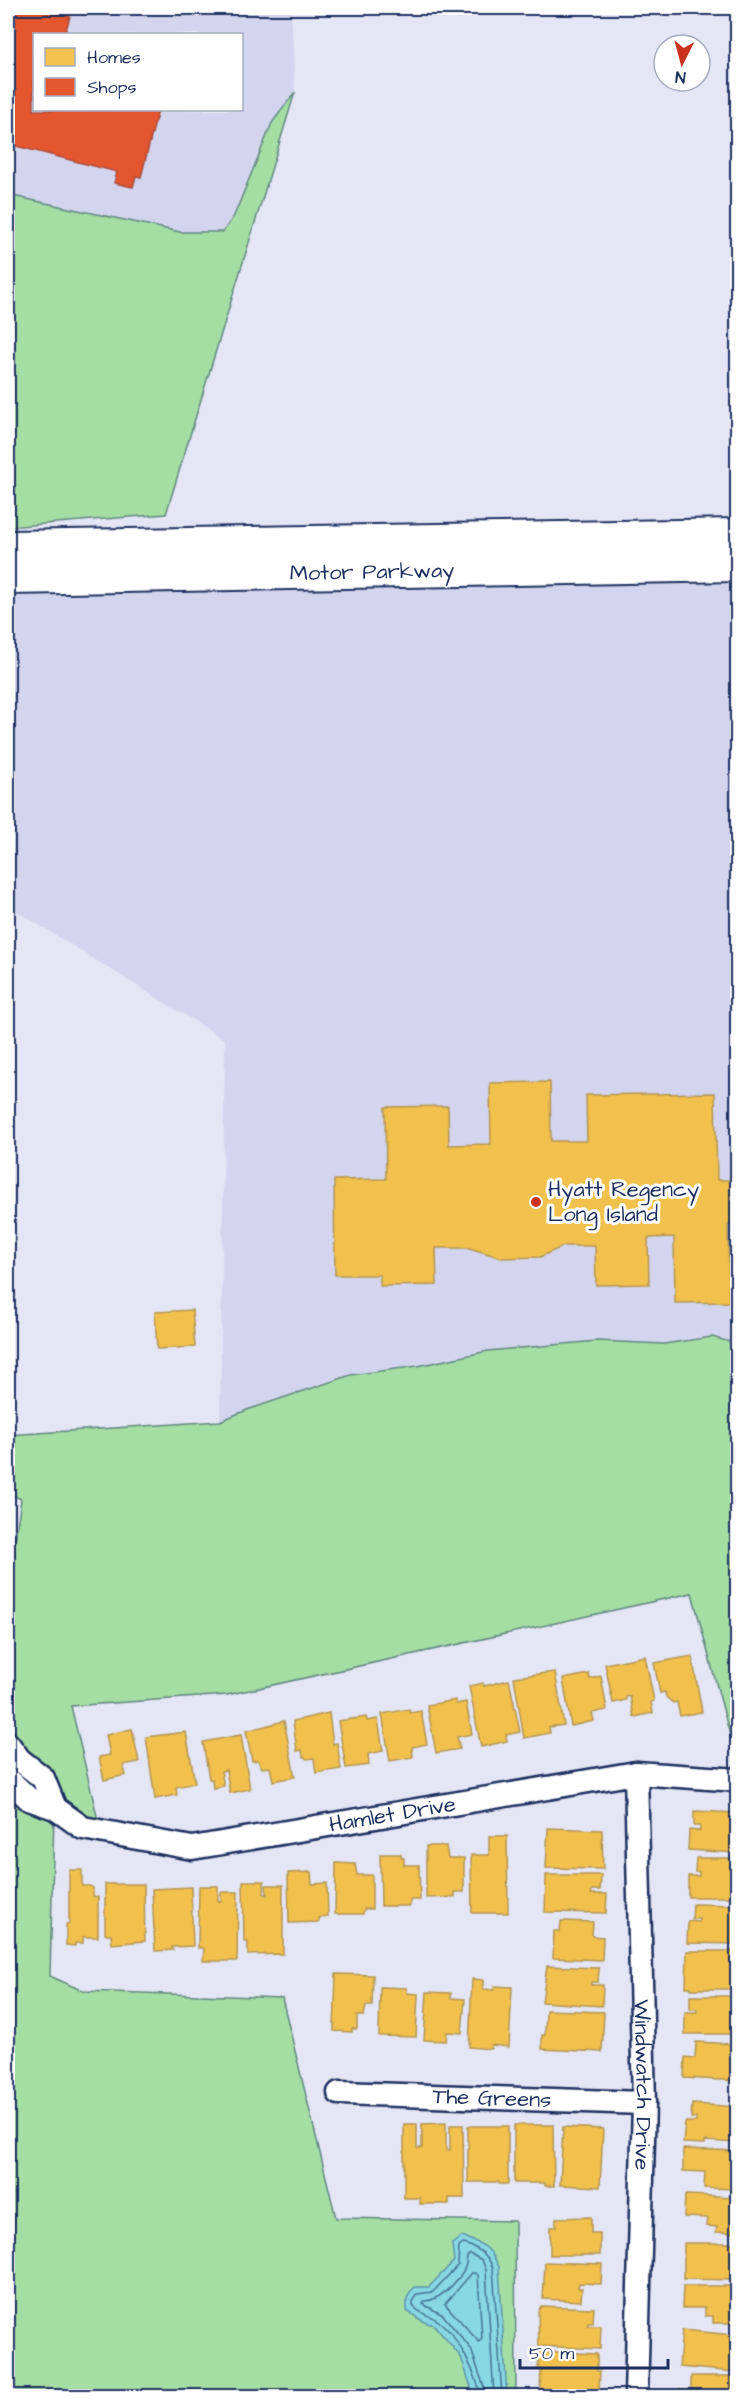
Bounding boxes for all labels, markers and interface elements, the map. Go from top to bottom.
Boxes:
legend [33,33,243,111]
north arrow [652,33,712,93]
text: Homes [87,45,141,70]
text: N [674,65,687,88]
text: Shops [87,75,137,100]
street label: Motor Parkway [289,555,455,588]
place label: Hyatt Regency Long Island [548,1174,699,1231]
marker: Hyatt Regency Long Island [529,1195,543,1209]
street label: Hamlet Drive [327,1788,458,1840]
street label: Windwatch Drive [626,1999,660,2171]
street label: The Greens [432,2081,552,2115]
scale bar [520,2332,668,2370]
text: 50 m [529,2341,574,2366]

